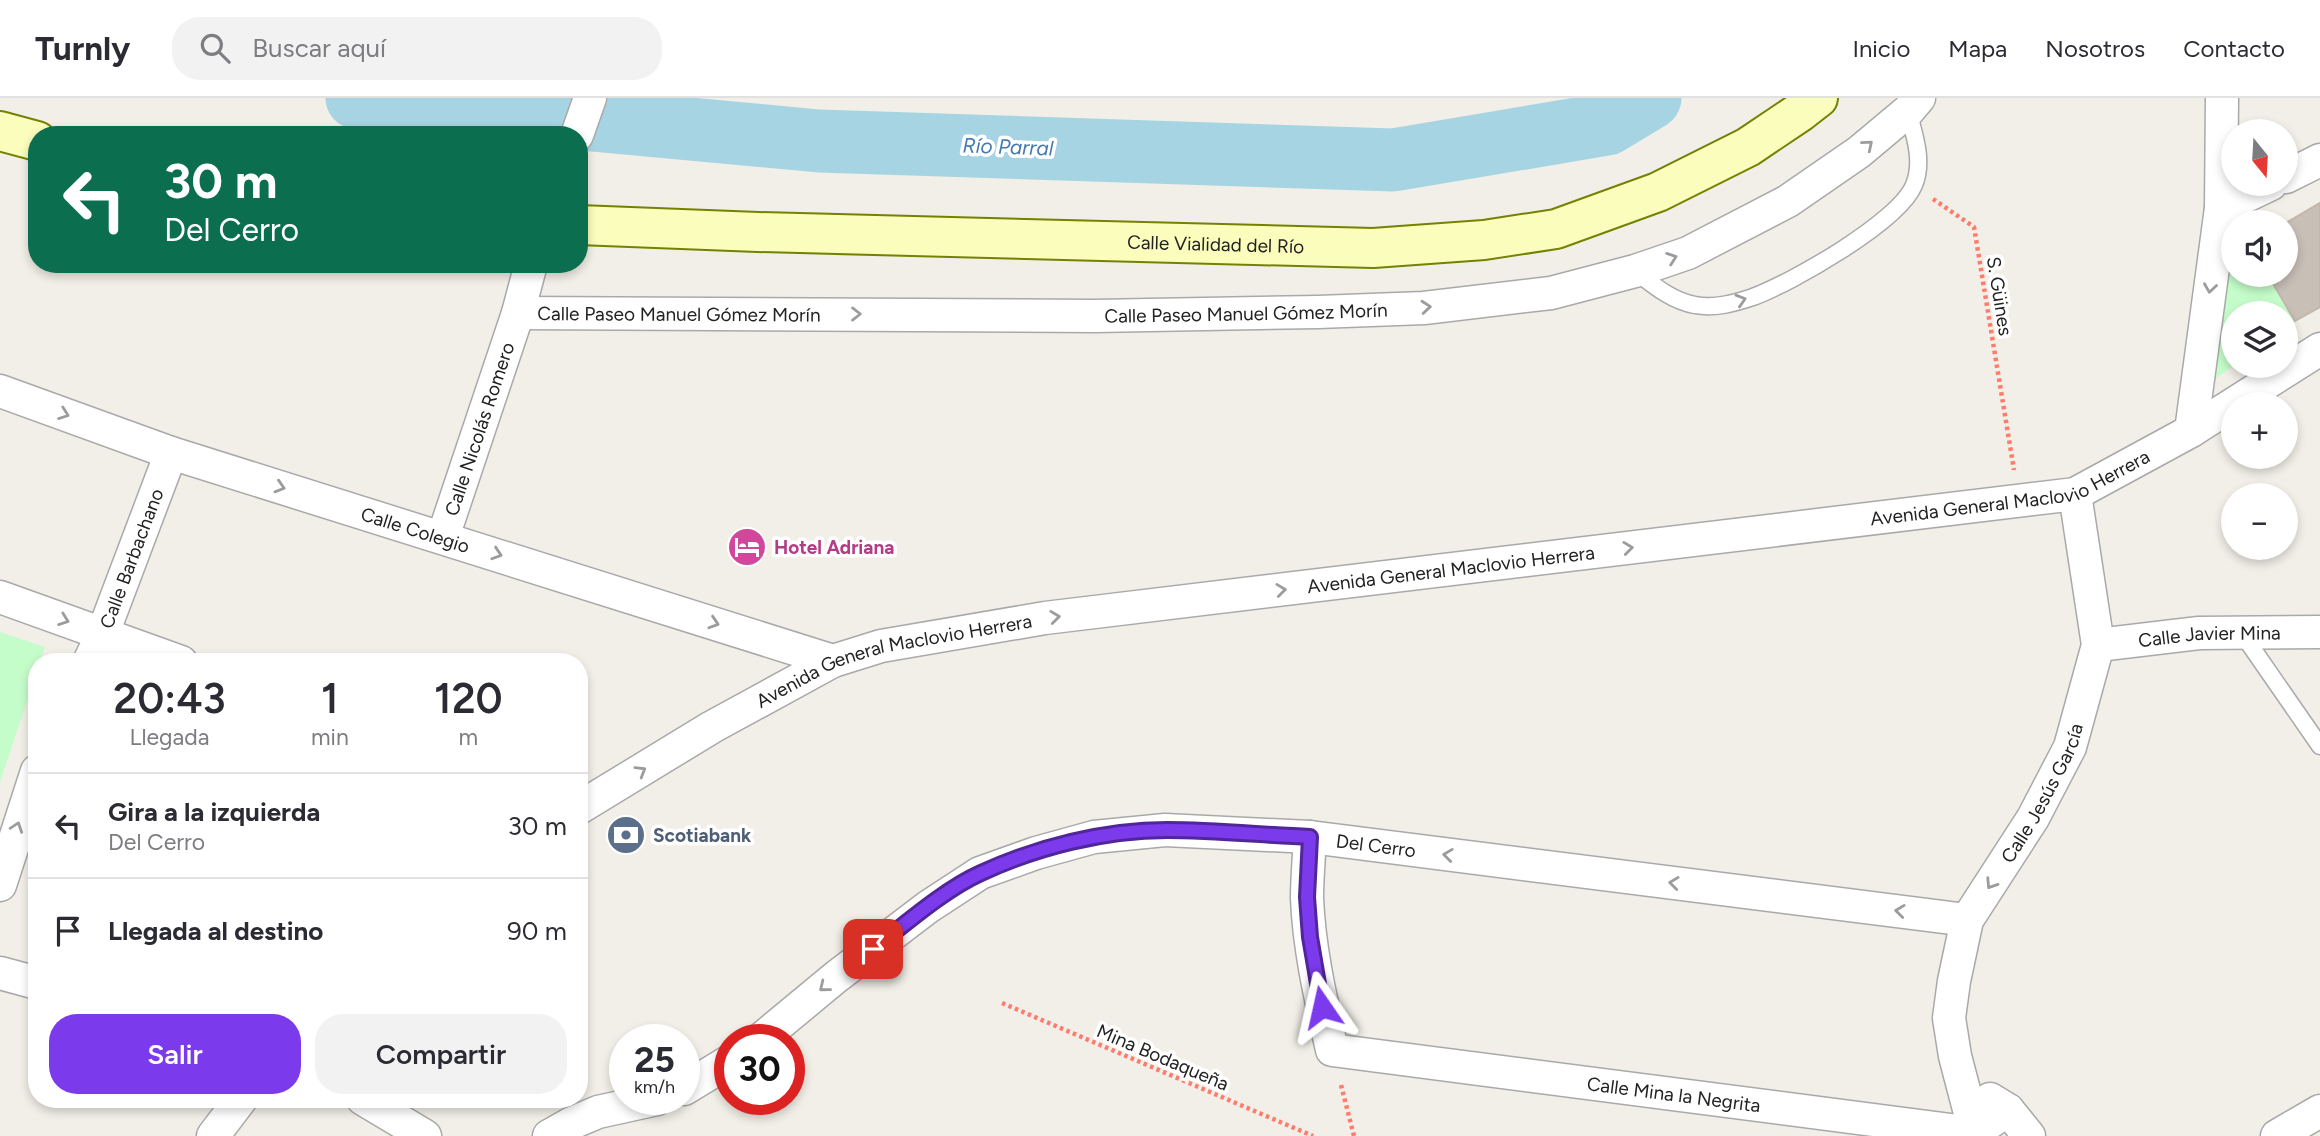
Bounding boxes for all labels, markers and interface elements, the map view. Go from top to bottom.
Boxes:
search box [172,17,662,80]
text: Turnly [35,29,130,68]
icon: search [196,29,234,67]
text: Buscar aquí [252,32,386,64]
text: Inicio [1852,34,1910,63]
text: Mapa [1948,34,2007,63]
text: Nosotros [2045,34,2145,63]
text: Contacto [2183,34,2285,63]
north arrow [2221,119,2298,196]
map controls [2221,119,2298,560]
water label: Río Parral [962,132,1054,161]
one-way arrow [1860,141,1873,153]
text: 30 m [164,151,277,210]
icon: left [49,154,140,245]
button: sound [2221,210,2298,287]
text: Del Cerro [164,211,299,249]
street label: Calle Vialidad del Río [1127,231,1305,258]
one-way arrow [1665,252,1678,266]
street label: S. Güines [1982,255,2017,337]
one-way arrow [2203,282,2218,294]
one-way arrow [1735,294,1747,309]
street label: Calle Paseo Manuel Gómez Morín [1104,298,1388,328]
one-way arrow [1421,300,1432,315]
button: layers [2221,301,2298,378]
street label: Calle Paseo Manuel Gómez Morín [537,302,821,327]
one-way arrow [851,306,861,322]
street label: Calle Nicolás Romero [440,339,519,519]
button: + [2221,392,2298,469]
one-way arrow [58,406,70,420]
street label: Avenida General Maclovio Herrera [1869,445,2154,531]
one-way arrow [273,478,285,493]
button: − [2221,483,2298,560]
street label: Calle Barbachano [95,485,169,632]
street label: Calle Colegio [358,502,472,558]
hotel icon: Hotel Adriana [726,526,768,568]
place label: Hotel Adriana [774,536,894,559]
street label: Avenida General Maclovio Herrera [1306,541,1596,598]
one-way arrow [1622,541,1634,556]
one-way arrow [491,546,503,561]
one-way arrow [1275,582,1286,597]
street label: Avenida General Maclovio Herrera [752,609,1034,713]
one-way arrow [1049,609,1061,624]
one-way arrow [58,612,70,626]
one-way arrow [707,615,719,629]
street label: Calle Javier Mina [2137,621,2281,652]
text: 20:43 [113,673,226,724]
text: 1 [321,673,339,724]
text: 120 [434,673,503,724]
street label: Calle Jesús García [1996,721,2088,867]
text: Llegada [129,723,210,751]
text: min [311,723,349,751]
text: m [459,723,478,751]
one-way arrow [633,766,646,779]
text: Gira a la izquierda [108,796,320,828]
icon: left [49,807,87,845]
text: 30 m [508,810,567,842]
bank icon: Scotiabank [605,814,647,856]
one-way arrow [9,822,23,834]
place label: Scotiabank [653,824,752,847]
text: Del Cerro [108,828,205,856]
street label: Del Cerro [1335,829,1417,862]
one-way arrow [1442,847,1454,862]
one-way arrow [1668,875,1680,890]
one-way arrow [1986,876,1999,889]
one-way arrow [1894,904,1905,919]
icon: arrive [49,912,87,950]
text: Llegada al destino [108,915,323,947]
text: 90 m [507,915,567,947]
pin [843,919,903,979]
icon: arrive [854,930,892,968]
position arrow [1285,970,1359,1044]
one-way arrow [820,978,832,991]
button: Salir [49,1014,301,1094]
button: Compartir [315,1014,567,1094]
street label: Mina Bodaqueña [1093,1019,1232,1096]
speed limit sign: 30 [714,1024,805,1115]
text: 25 [634,1039,675,1081]
street label: Calle Mina la Negrita [1586,1072,1762,1117]
text: km/h [634,1076,675,1098]

